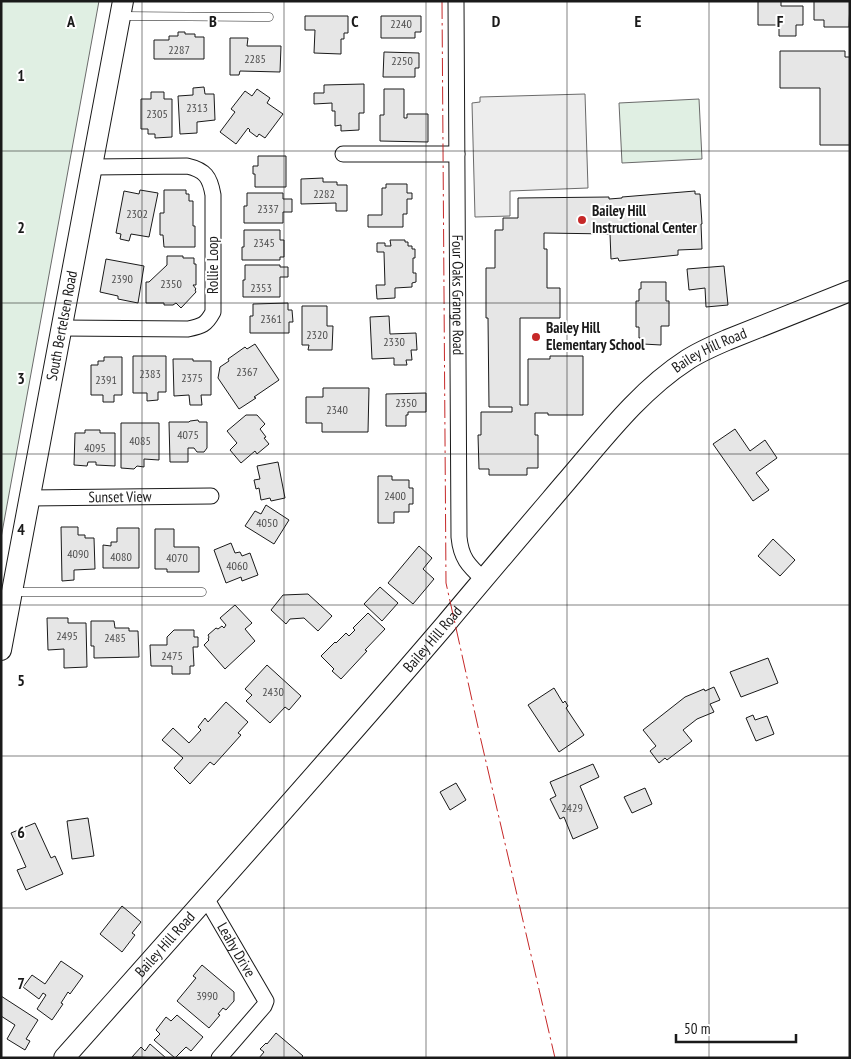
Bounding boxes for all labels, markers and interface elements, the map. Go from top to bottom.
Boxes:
text: A [66,11,76,31]
text: B [209,11,217,31]
text: C [351,11,359,31]
text: D [492,11,501,31]
text: E [635,11,642,31]
text: F [777,11,784,31]
house number: 2240 [390,16,412,31]
house number: 2287 [168,42,190,57]
house number: 2285 [244,51,266,66]
house number: 2250 [391,53,413,68]
text: 1 [17,65,25,85]
house number: 2313 [186,100,208,115]
house number: 2305 [146,106,168,121]
house number: 2282 [313,186,335,201]
house number: 2337 [257,201,279,216]
place label: Bailey Hill Instructional Center [592,201,698,237]
house number: 2302 [126,206,148,221]
marker: Bailey Hill Instructional Center [576,214,588,226]
text: 2 [17,217,25,237]
house number: 2345 [253,235,275,250]
street label: Four Oaks Grange Road [448,235,468,355]
street label: Rollie Loop [203,236,222,294]
street label: South Bertelsen Road [42,269,81,382]
house number: 2390 [111,271,133,286]
house number: 2350 [160,276,182,291]
house number: 2353 [250,280,272,295]
house number: 2361 [260,311,282,326]
place label: Bailey Hill Elementary School [546,318,645,354]
street label: Bailey Hill Road [668,323,749,377]
house number: 2320 [306,327,328,342]
marker: Bailey Hill Elementary School [530,331,542,343]
house number: 2330 [383,334,405,349]
house number: 2367 [236,364,258,379]
house number: 2383 [139,366,161,381]
text: 3 [17,368,25,388]
house number: 2375 [181,370,203,385]
house number: 2391 [95,372,117,387]
house number: 2350 [395,395,417,410]
house number: 2340 [326,402,348,417]
house number: 4075 [177,427,199,442]
house number: 4085 [129,433,151,448]
house number: 4095 [84,440,106,455]
street label: Sunset View [88,487,152,506]
house number: 2400 [384,488,406,503]
house number: 4050 [256,515,278,530]
text: 4 [17,519,25,539]
house number: 4090 [67,546,89,561]
house number: 4080 [110,549,132,564]
house number: 4070 [166,550,188,565]
house number: 4060 [226,558,248,573]
street label: Bailey Hill Road [399,602,466,676]
house number: 2495 [56,628,78,643]
house number: 2485 [104,630,126,645]
house number: 2475 [161,648,183,663]
text: 5 [17,670,25,690]
house number: 2430 [262,684,284,699]
house number: 2429 [561,800,583,815]
text: 6 [17,822,25,842]
street label: Bailey Hill Road [131,907,199,981]
street label: Leahy Drive [213,919,260,980]
text: 7 [17,973,25,993]
house number: 3990 [196,988,218,1003]
scale bar [676,1012,796,1044]
text: 50 m [684,1019,710,1038]

